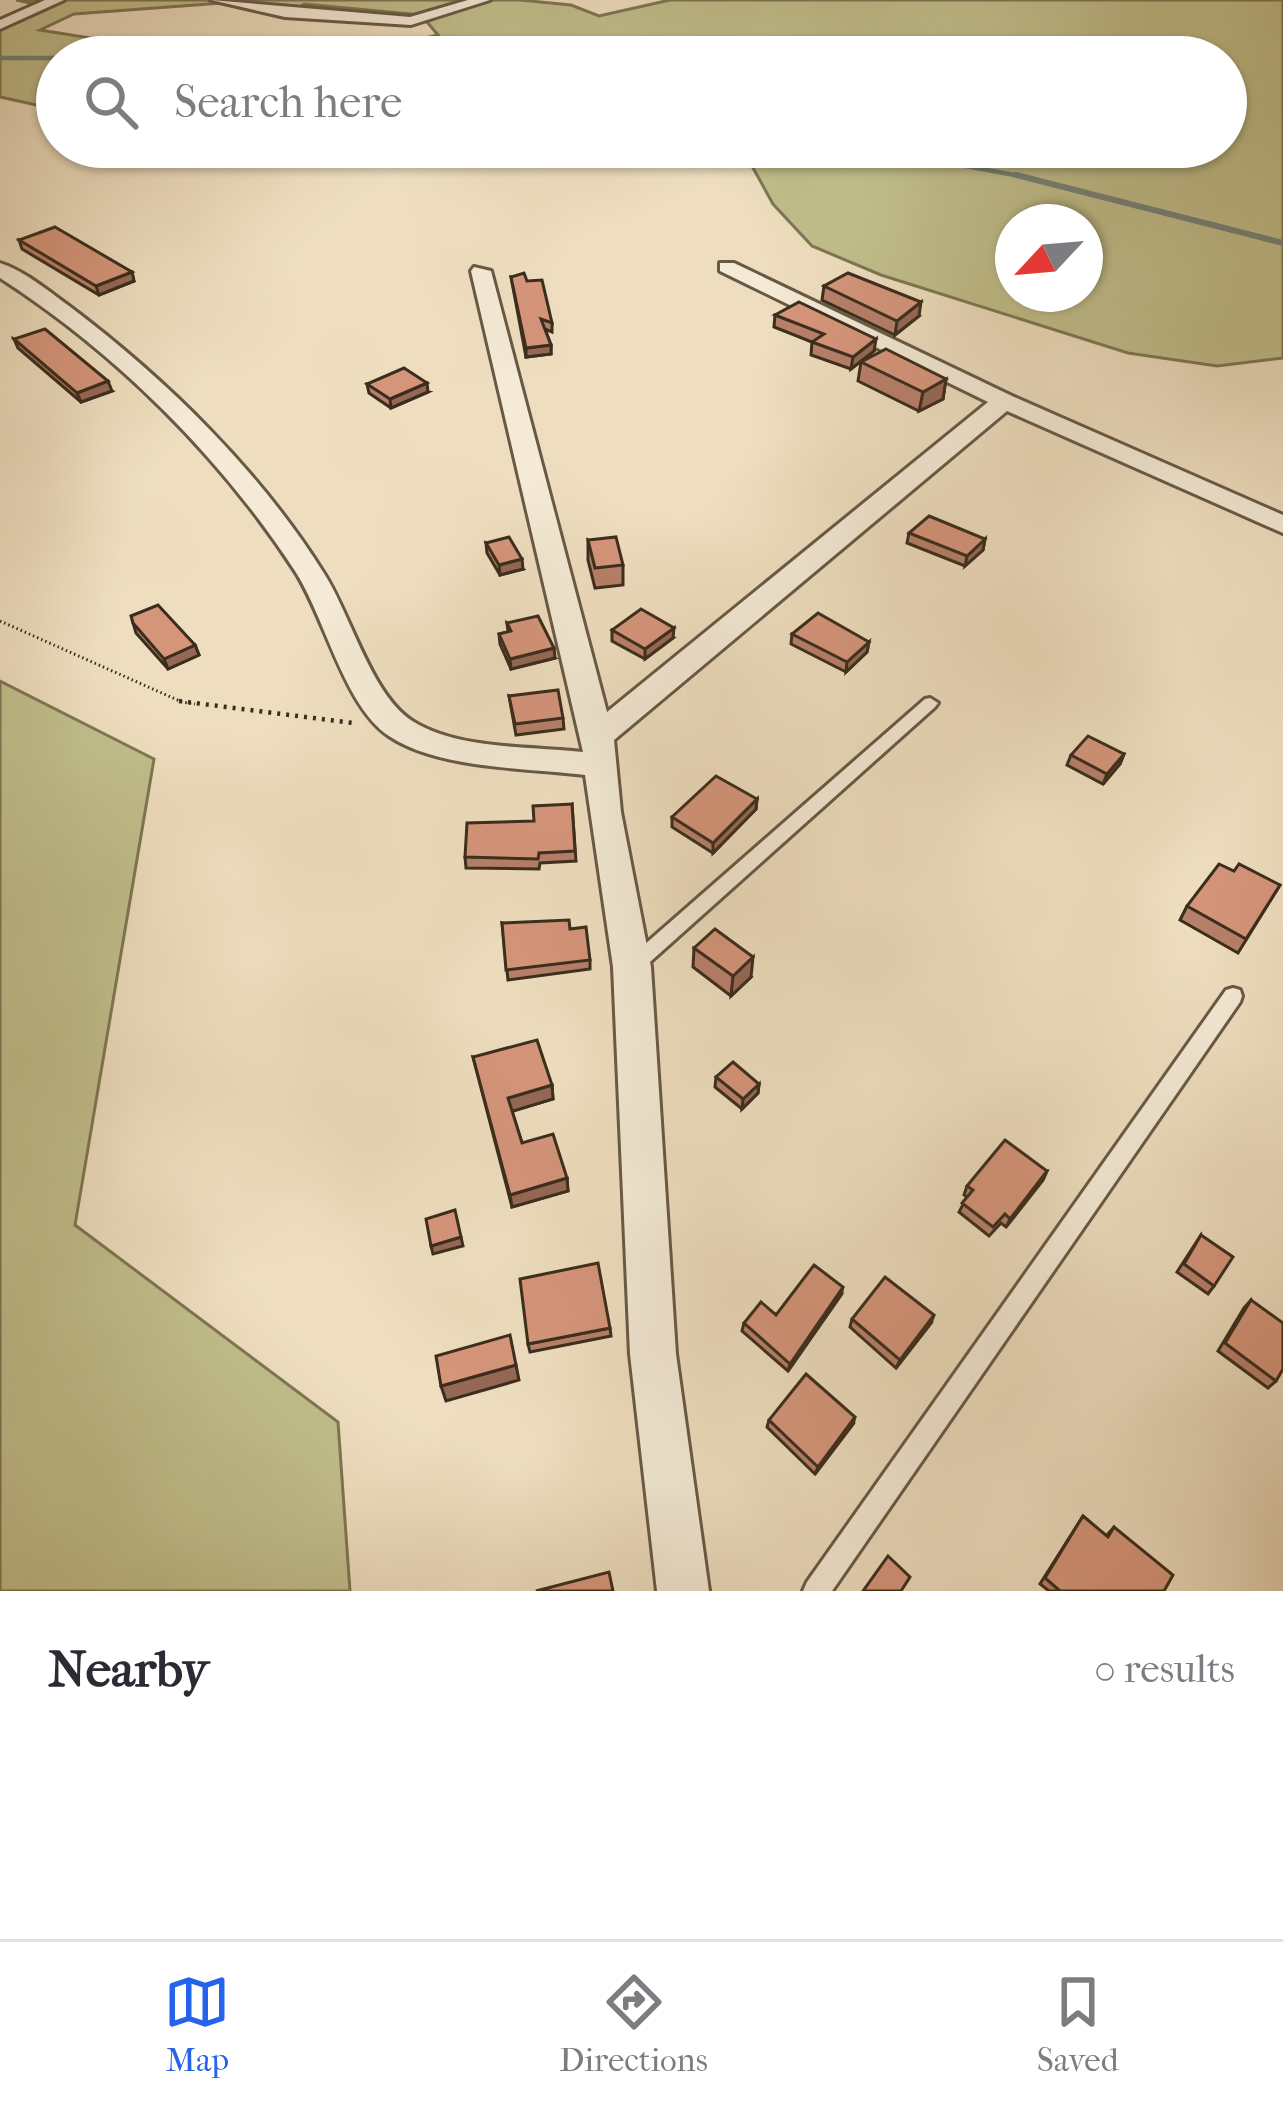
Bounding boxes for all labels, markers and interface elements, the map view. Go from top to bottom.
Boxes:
search box [36,36,1247,168]
icon: search [78,69,144,135]
text: Search here [174,76,402,129]
north arrow [995,204,1103,312]
text: Nearby [48,1639,209,1699]
text: 0 results [1094,1646,1235,1692]
tab: Map [164,1969,230,2080]
tab: Directions [559,1969,708,2080]
tab: Saved [1037,1969,1119,2080]

